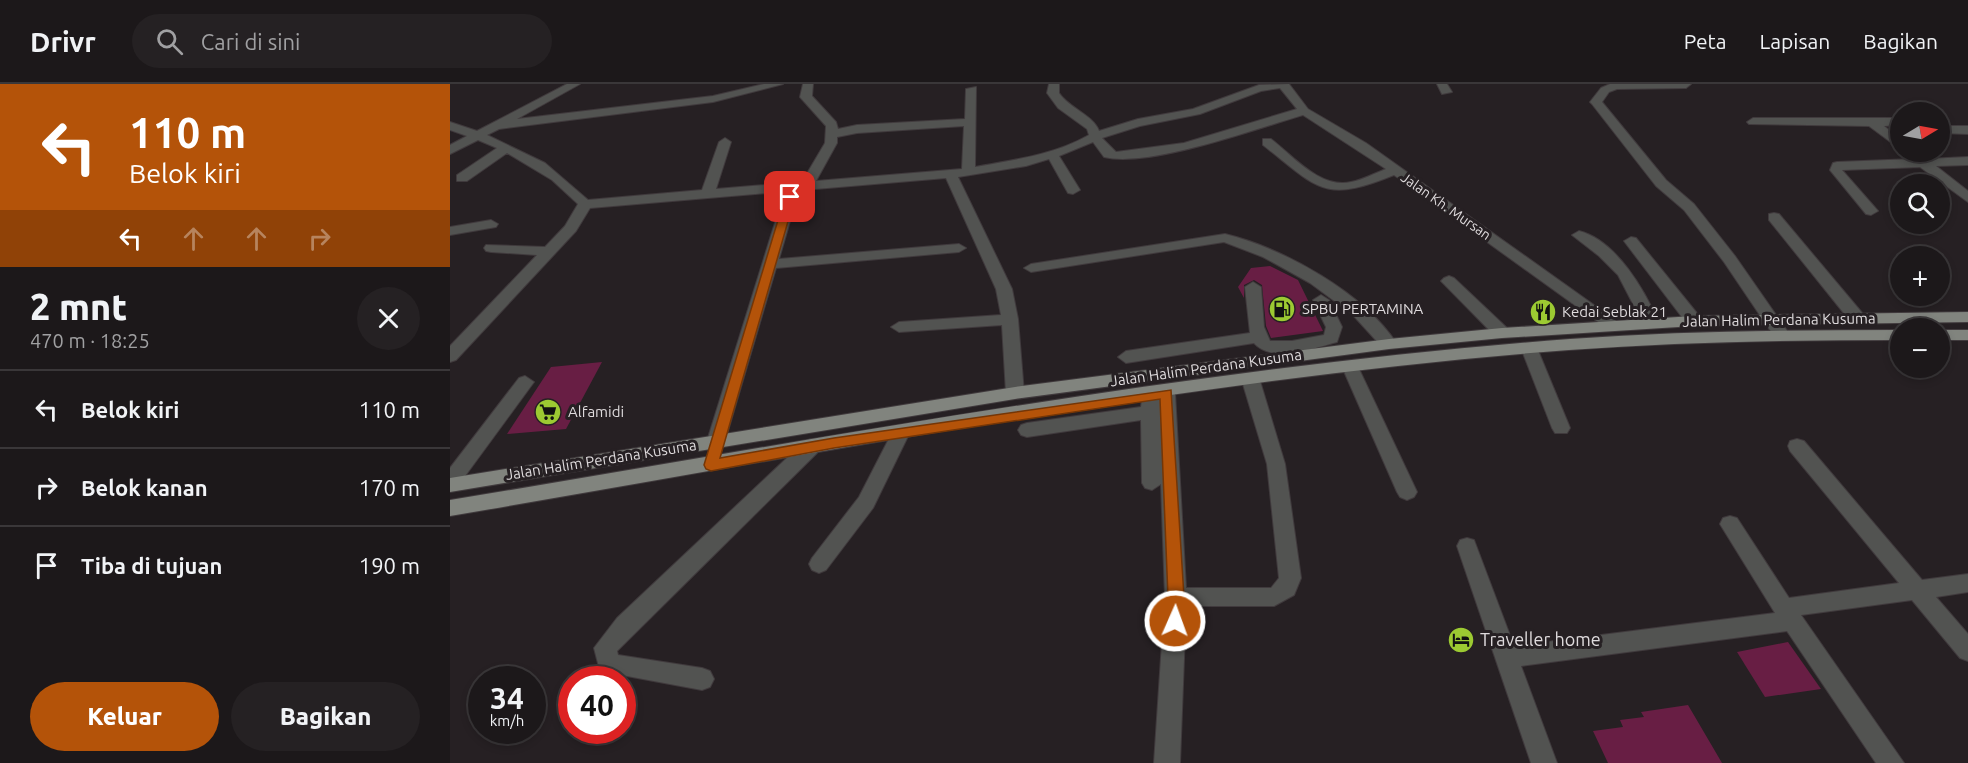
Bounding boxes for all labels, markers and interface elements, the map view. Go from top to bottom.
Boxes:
search box [132,14,552,68]
icon: search [153,25,186,58]
text: Drivr [30,26,96,57]
text: Cari di sini [201,29,300,54]
text: Peta [1684,29,1727,53]
text: Lapisan [1760,29,1830,53]
text: Bagikan [1863,29,1938,53]
north arrow [1890,102,1950,162]
map controls [1890,102,1950,378]
icon: left [30,108,108,186]
text: 110 m [129,109,246,156]
text: Belok kiri [129,158,241,188]
street label: Jalan Kh. Mursan [1398,169,1494,243]
pin [764,171,815,222]
button: search [1890,174,1950,234]
icon: arrive [773,180,806,213]
icon: left [114,222,147,255]
icon: ahead [177,222,210,255]
icon: ahead [240,222,273,255]
icon: right [303,222,336,255]
button: + [1890,246,1950,306]
text: 2 mnt [30,286,127,327]
button: close [357,287,420,350]
fuel station icon: SPBU PERTAMINA [1267,294,1297,324]
restaurant icon: Kedai Seblak 21 [1528,297,1558,327]
place label: SPBU PERTAMINA [1302,300,1424,317]
place label: Kedai Seblak 21 [1562,303,1667,320]
street label: Jalan Halim Perdana Kusuma [1682,309,1876,330]
button: − [1890,318,1950,378]
text: 470 m · 18:25 [30,329,150,352]
street label: Jalan Halim Perdana Kusuma [1109,346,1303,389]
icon: left [30,393,63,426]
text: Belok kiri [81,397,179,422]
text: 110 m [359,397,420,422]
supermarket icon: Alfamidi [533,397,563,427]
place label: Alfamidi [568,403,624,420]
street label: Jalan Halim Perdana Kusuma [504,436,698,483]
icon: right [30,471,63,504]
text: Belok kanan [81,475,208,500]
text: 170 m [359,475,420,500]
icon: arrive [30,549,63,582]
text: Tiba di tujuan [81,553,222,578]
text: 190 m [359,553,420,578]
position arrow [1143,589,1207,653]
hotel icon: Traveller home [1446,625,1476,655]
place label: Traveller home [1480,629,1601,649]
speed limit sign: 40 [558,666,636,744]
text: 34 [490,681,524,715]
button: Keluar [30,682,219,751]
button: Bagikan [231,682,420,751]
text: km/h [490,712,524,729]

